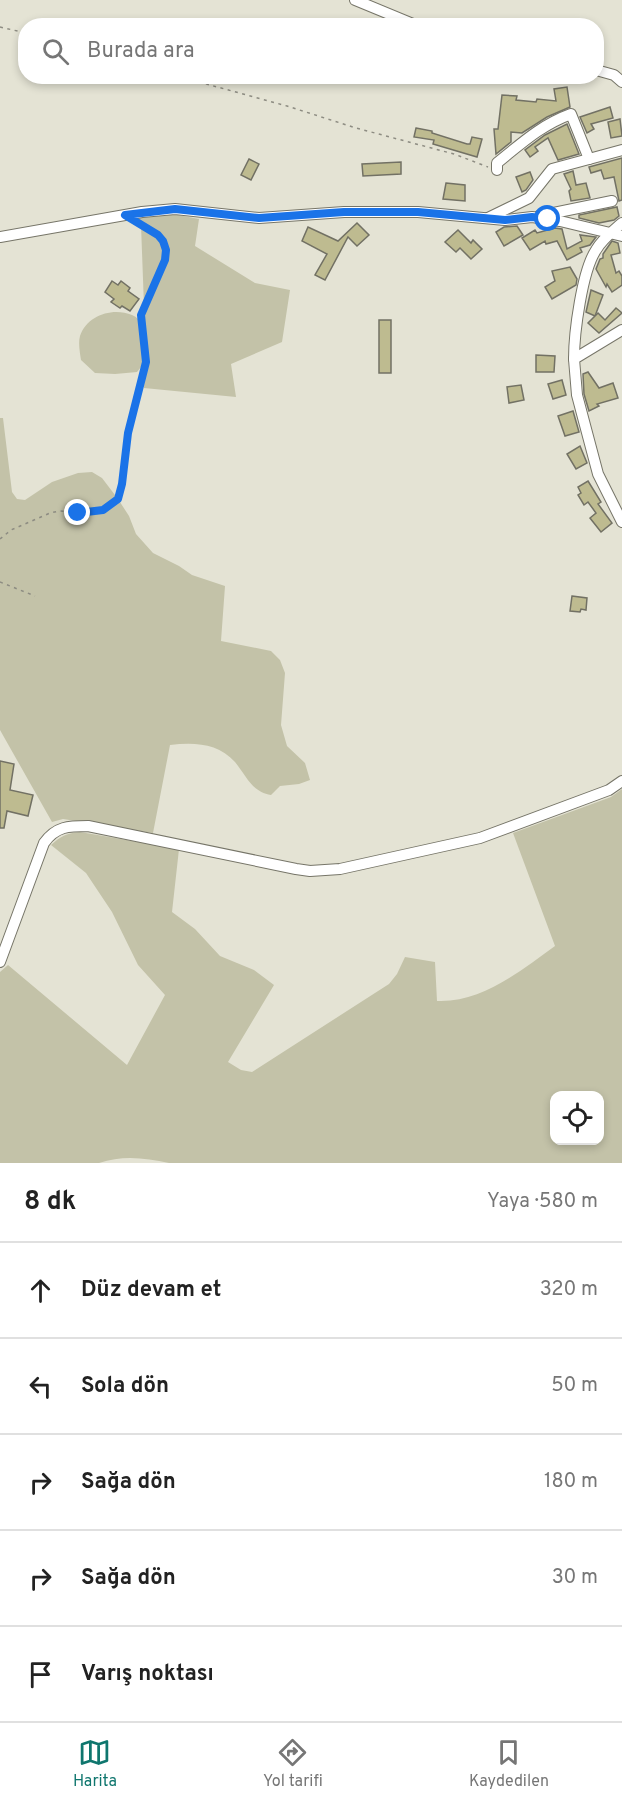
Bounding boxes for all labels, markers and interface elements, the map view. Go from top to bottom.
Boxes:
search box [18,18,604,84]
icon: search [39,35,72,68]
text: Burada ara [87,38,195,65]
route start [534,205,560,231]
route end [64,499,90,525]
map controls [550,1091,604,1145]
button: locate [550,1091,604,1145]
text: 8 dk [24,1186,76,1219]
text: Yaya · 580 m [487,1189,598,1215]
icon: ahead [24,1274,57,1307]
text: Düz devam et [81,1277,221,1304]
text: 320 m [540,1277,598,1303]
icon: left [24,1370,57,1403]
text: Sola dön [81,1373,169,1400]
text: 50 m [551,1373,598,1399]
icon: right [24,1466,57,1499]
text: Sağa dön [81,1469,176,1496]
text: 180 m [544,1469,598,1495]
icon: right [24,1562,57,1595]
text: Sağa dön [81,1565,176,1592]
text: 30 m [552,1565,598,1591]
icon: arrive [24,1658,57,1691]
text: Varış noktası [81,1661,214,1688]
tab: Harita [73,1736,117,1792]
tab: Yol tarifi [263,1736,323,1792]
tab: Kaydedilen [469,1736,549,1792]

